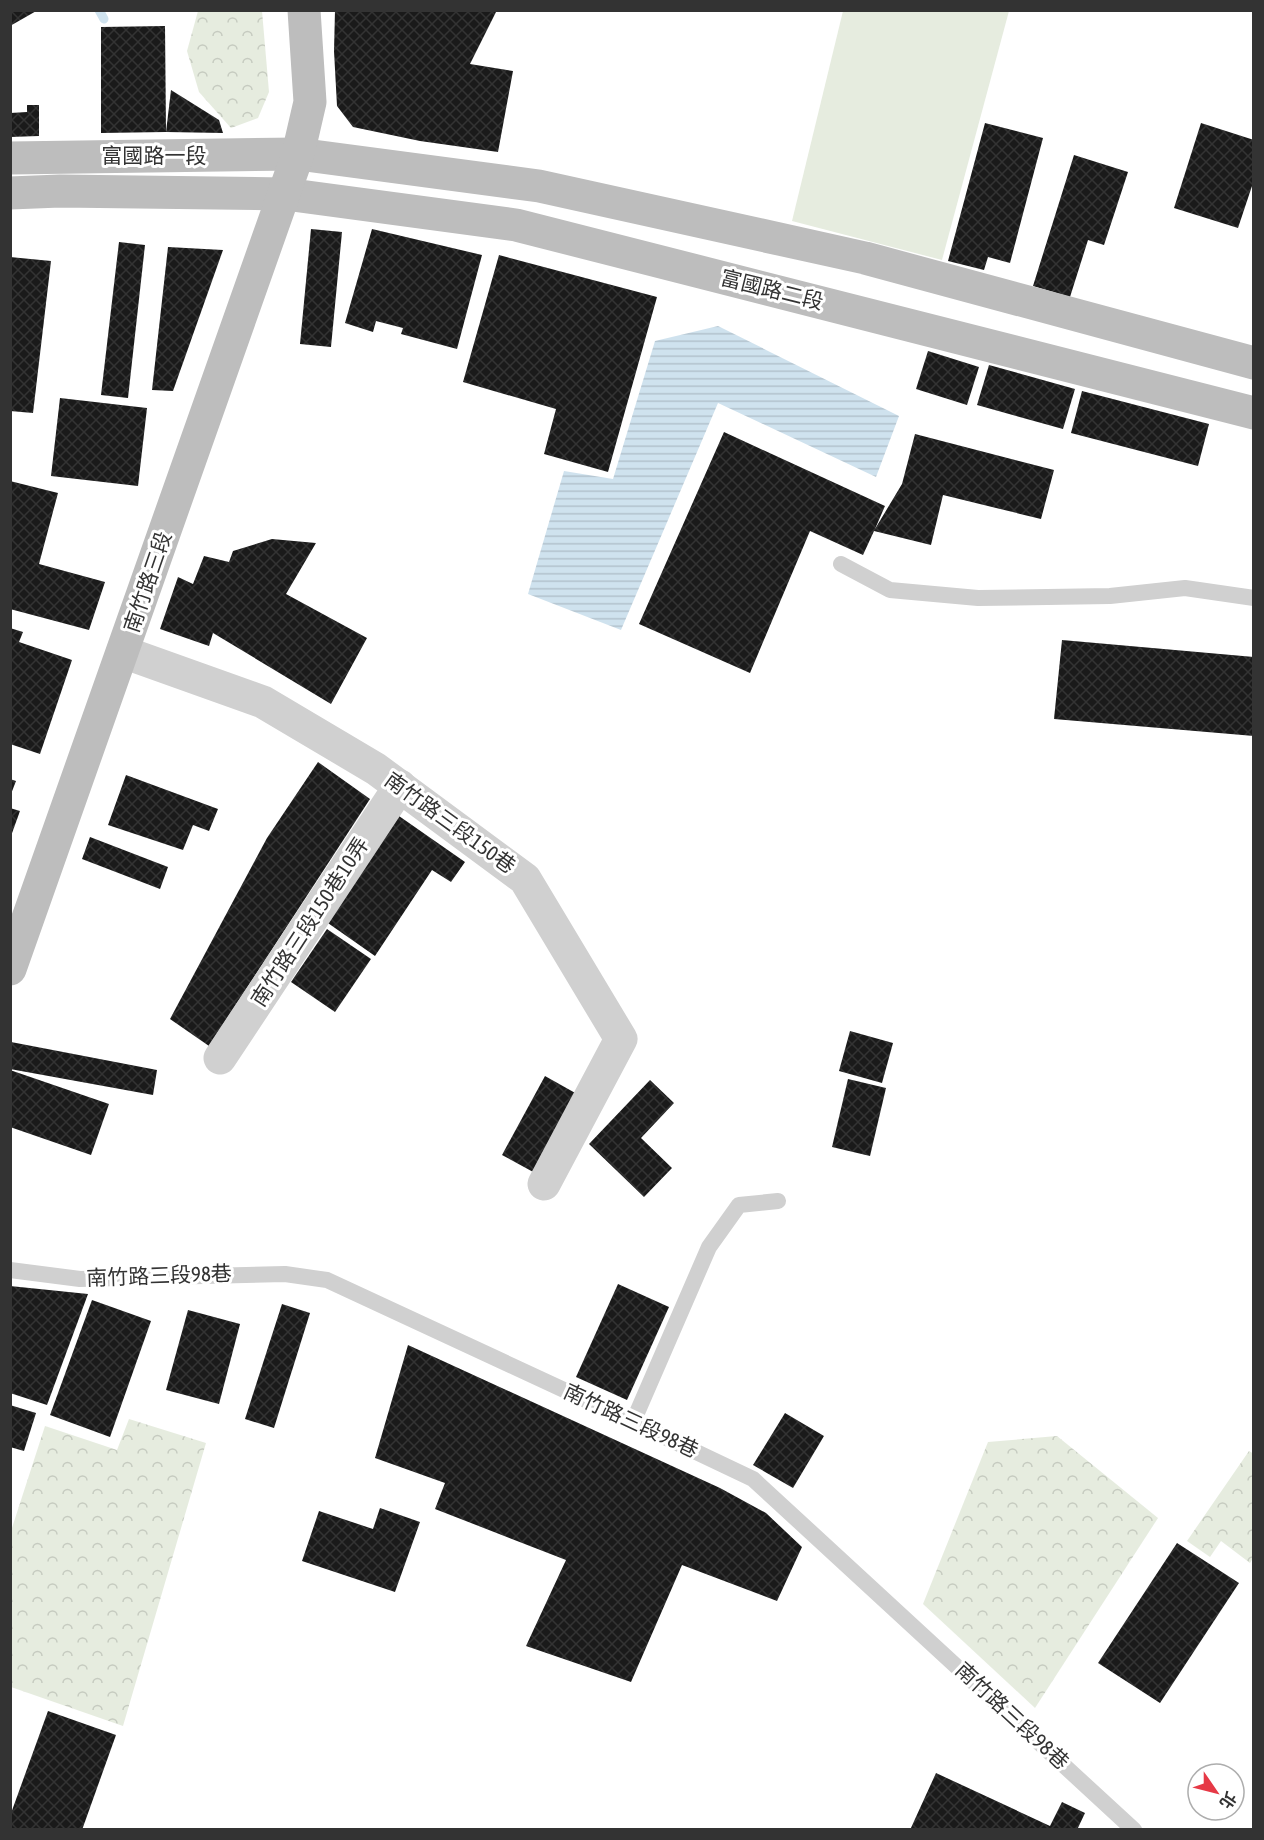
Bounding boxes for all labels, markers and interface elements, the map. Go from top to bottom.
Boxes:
street label: 富國路一段 [102,143,207,167]
street label: 富國路二段 [718,265,826,313]
street label: 南竹路三段 [119,528,175,635]
street label: 南竹路三段150巷 [381,767,521,878]
street label: 南竹路三段150巷10弄 [246,833,373,1010]
street label: 南竹路三段98巷 [86,1260,232,1290]
street label: 南竹路三段98巷 [560,1378,703,1462]
street label: 南竹路三段98巷 [951,1657,1074,1774]
north arrow [1186,1762,1246,1822]
text: 北 [1216,1789,1240,1812]

